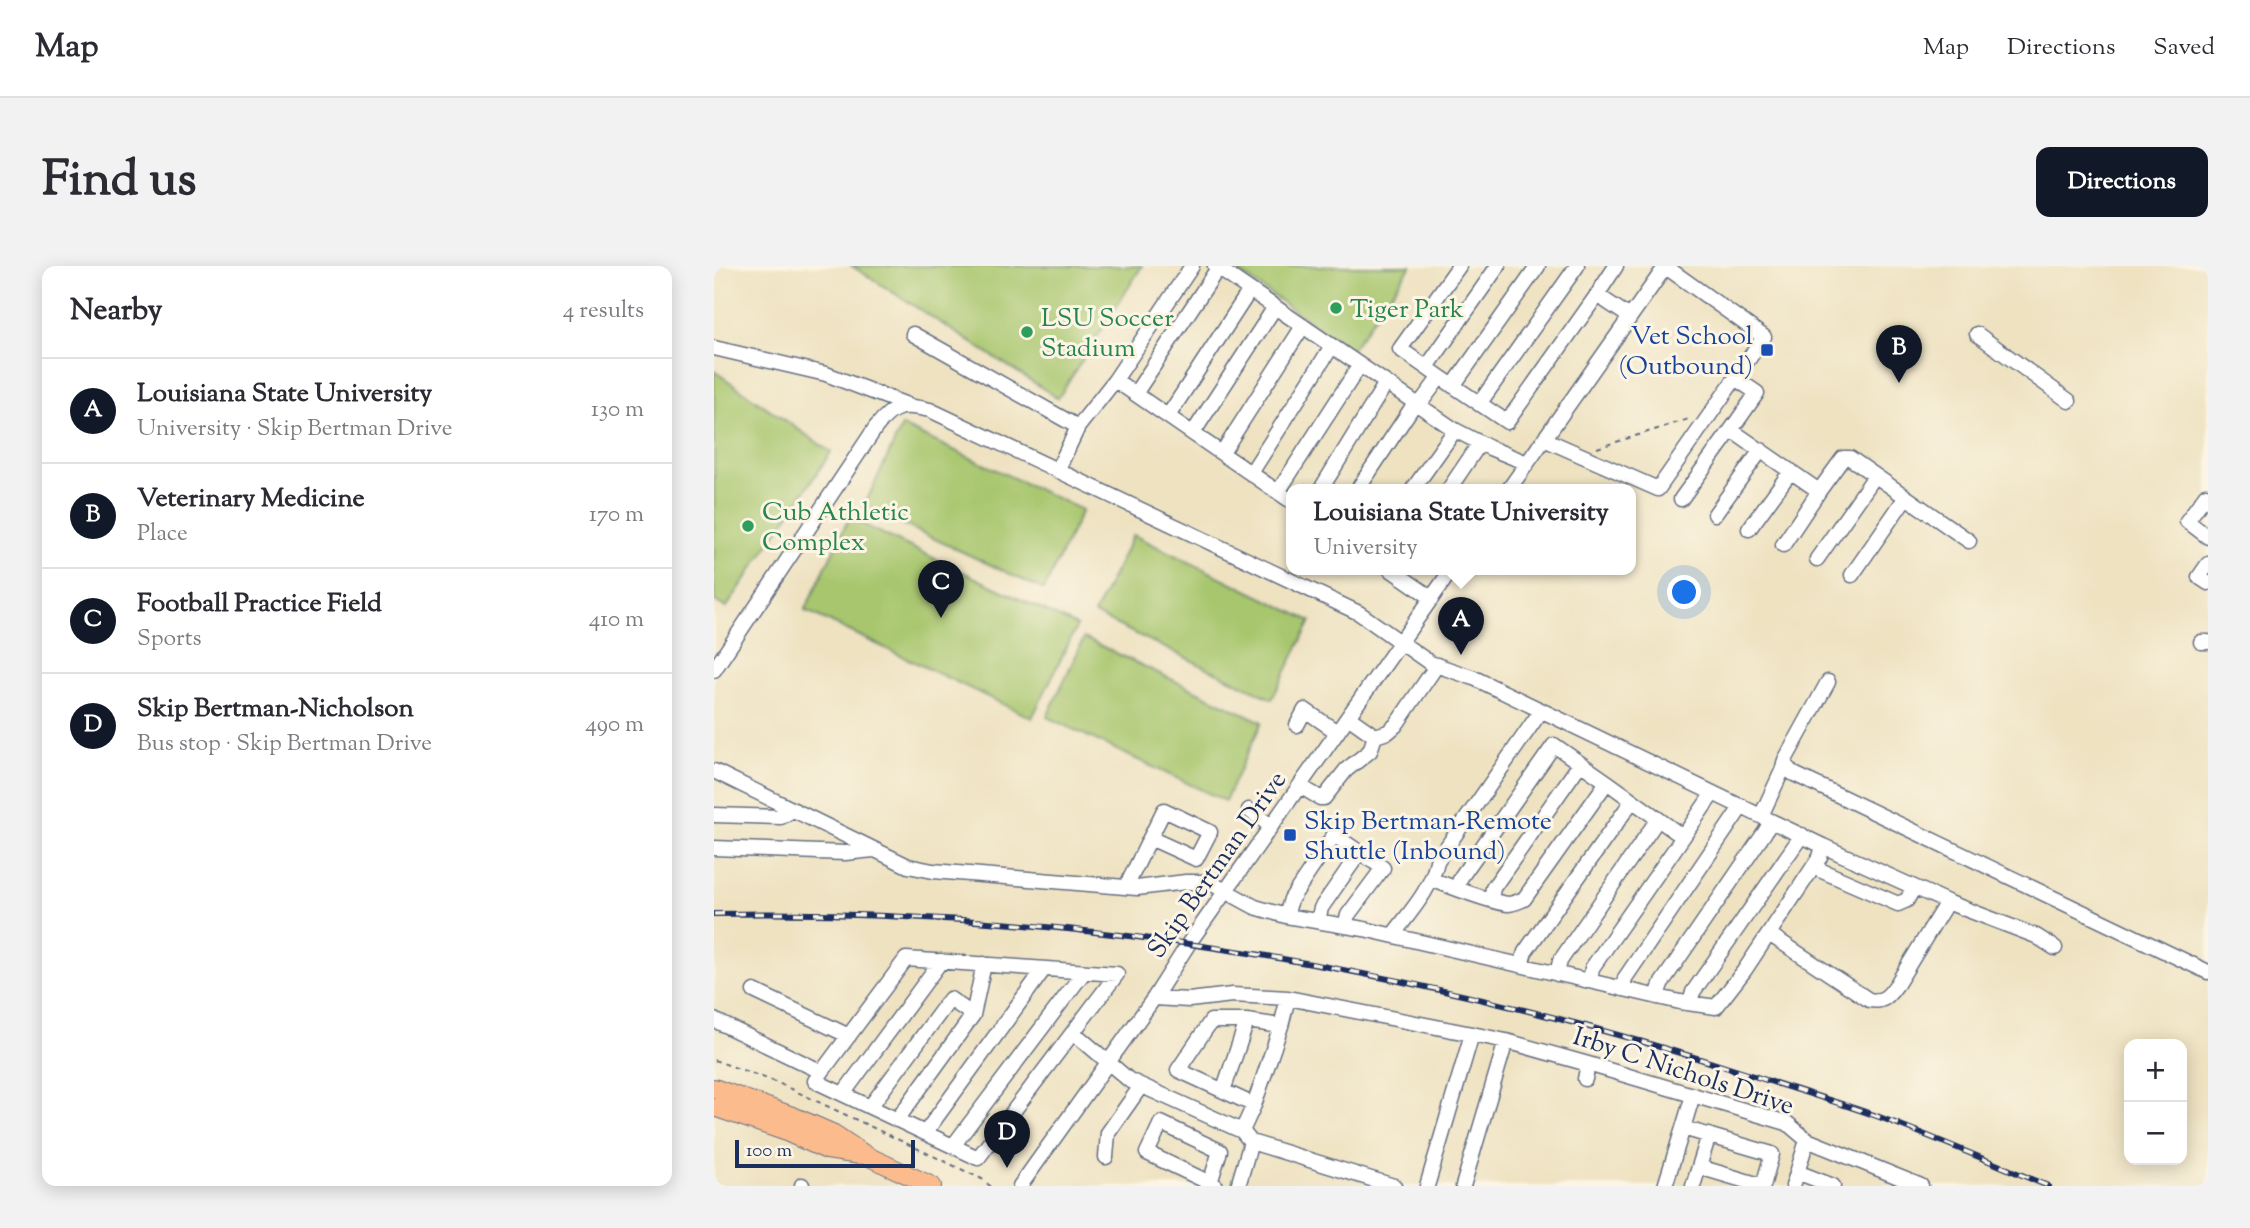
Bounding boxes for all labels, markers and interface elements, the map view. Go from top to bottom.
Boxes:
text: Map [35,24,99,72]
text: Map [1923,31,1969,65]
text: Directions [2007,31,2115,65]
text: Saved [2153,31,2215,65]
text: Find us [42,147,196,217]
button: Directions [2036,147,2208,217]
text: Nearby [70,290,162,333]
place label: Tiger Park [1350,292,1464,329]
text: 4 results [563,295,644,328]
marker: Tiger Park [1328,300,1344,316]
place label: LSU Soccer Stadium [1041,301,1174,368]
place label: Vet School (Outbound) [1619,319,1753,386]
marker: LSU Soccer Stadium [1019,324,1035,340]
pin: B [1876,325,1922,383]
marker: Vet School (Outbound) [1759,342,1775,358]
text: Louisiana State University [137,376,432,413]
text: A [84,394,102,427]
text: 130 m [591,394,644,427]
text: University · Skip Bertman Drive [137,413,452,446]
text: Veterinary Medicine [137,481,365,518]
popup [1286,484,1636,575]
place label: Cub Athletic Complex [762,495,909,562]
text: Louisiana State University [1313,495,1609,532]
text: B [86,499,100,532]
text: 170 m [589,499,644,532]
text: Place [137,518,188,551]
marker: Cub Athletic Complex [740,518,756,534]
text: University [1313,532,1418,565]
pin: C [918,560,964,618]
your location [1667,575,1701,609]
text: Football Practice Field [137,586,382,623]
pin: A [1438,597,1484,655]
text: C [84,604,102,637]
text: 410 m [589,604,644,637]
text: Sports [137,623,202,656]
text: Skip Bertman-Nicholson [137,691,414,728]
text: D [84,709,102,742]
text: 490 m [585,709,644,742]
text: Bus stop · Skip Bertman Drive [137,728,432,761]
street label: Skip Bertman Drive [1139,764,1297,967]
place label: Skip Bertman-Remote Shuttle (Inbound) [1304,804,1552,871]
marker: Skip Bertman-Remote Shuttle (Inbound) [1282,827,1298,843]
street label: Irby C Nichols Drive [1568,1019,1799,1126]
map controls [2124,1039,2187,1165]
button: + [2124,1039,2187,1102]
button: − [2124,1102,2187,1165]
pin: D [984,1110,1030,1168]
scale bar [735,1137,915,1169]
text: 100 m [746,1138,792,1165]

